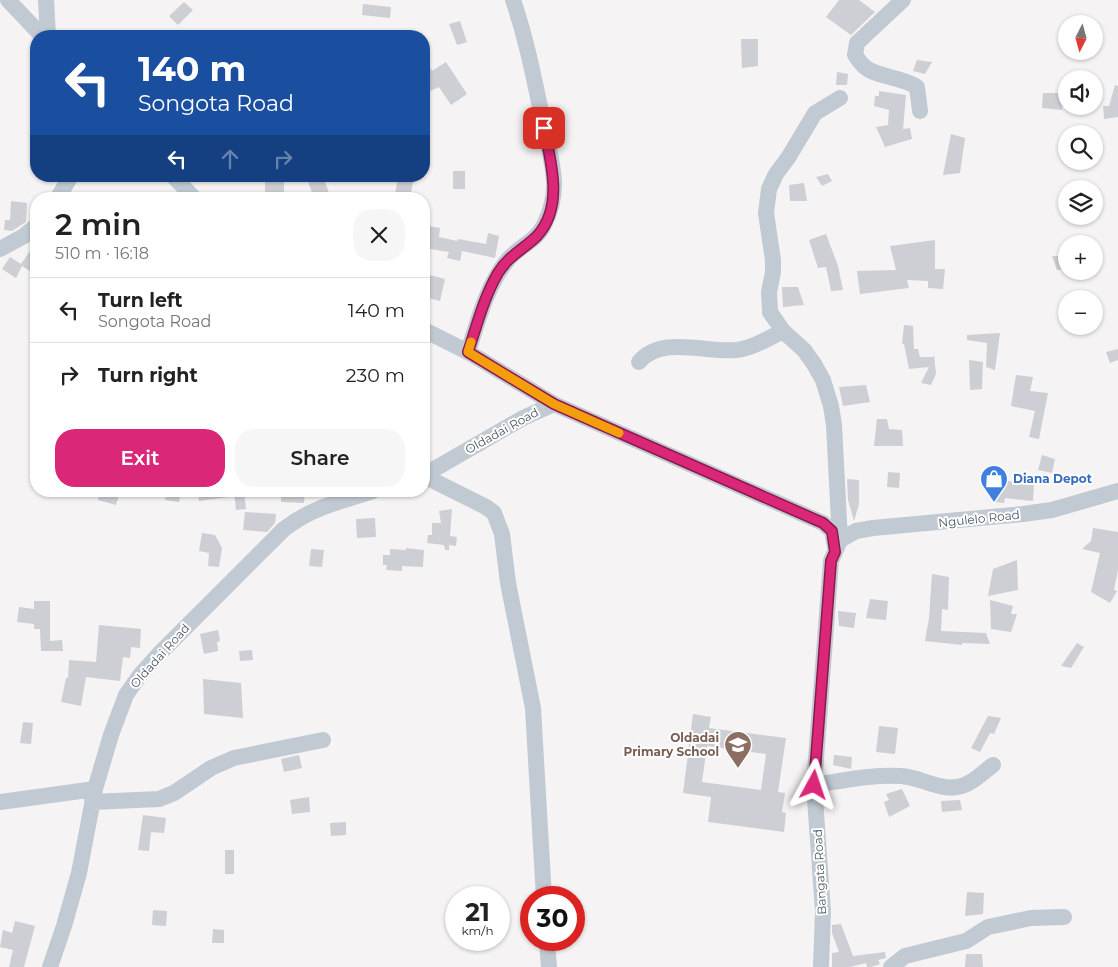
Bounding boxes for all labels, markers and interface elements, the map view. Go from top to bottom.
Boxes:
north arrow [1058,15,1102,60]
map controls [1058,15,1103,335]
text: 140 m [138,47,246,90]
icon: left [55,50,120,115]
button: sound [1058,70,1103,115]
text: Songota Road [138,90,294,117]
pin [523,107,565,149]
icon: arrive [530,114,558,142]
button: search [1058,125,1103,170]
icon: left [163,145,191,173]
icon: ahead [216,145,244,173]
icon: right [269,145,297,173]
button: layers [1058,180,1103,225]
text: 2 min [55,206,142,243]
button: close [353,209,405,261]
button: + [1058,235,1103,280]
text: 510 m · 16:18 [55,244,149,263]
text: Turn left [98,289,183,312]
button: − [1058,290,1103,335]
icon: left [55,296,83,324]
text: 140 m [348,299,405,322]
text: Songota Road [98,312,211,331]
icon: right [55,361,83,389]
text: Turn right [98,364,198,387]
text: 230 m [346,364,405,387]
street label: Oldadai Road [462,404,541,457]
button: Exit [55,429,225,487]
button: Share [235,429,405,487]
shop icon: Diana Depot [979,464,1009,503]
place label: Diana Depot [1013,471,1093,486]
street label: Ngulelo Road [937,507,1020,530]
street label: Oldadai Road [127,620,192,691]
place label: Oldadai Primary School [623,730,719,759]
school or university icon: Oldadai Primary School [723,730,753,769]
position arrow [787,758,839,810]
street label: Bangata Road [810,829,829,915]
speed limit sign: 30 [520,886,585,951]
text: 21 [465,897,490,927]
text: km/h [461,923,494,938]

